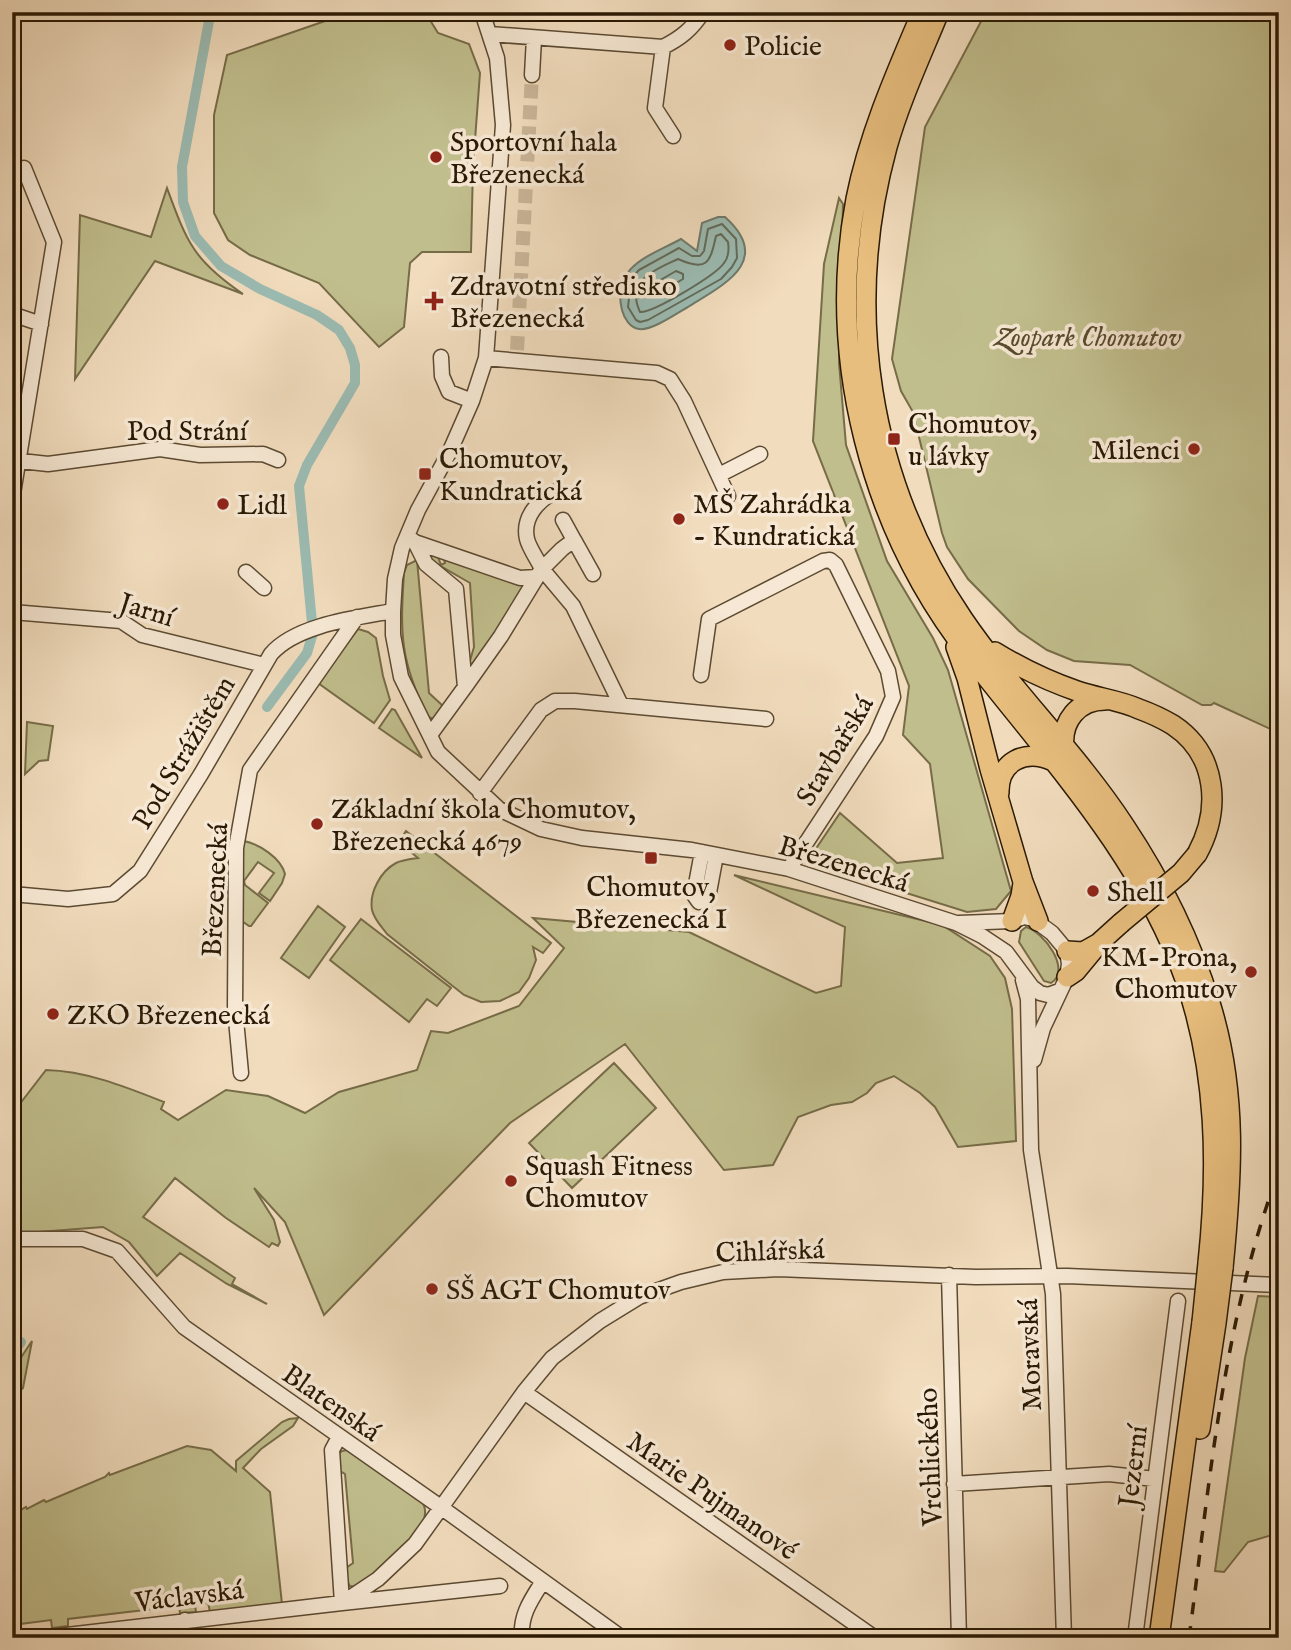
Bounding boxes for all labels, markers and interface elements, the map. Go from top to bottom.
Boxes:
place label: Policie [744,30,822,65]
marker: Policie [722,37,738,53]
place label: Sportovní hala Březenecká [450,126,618,193]
marker: Sportovní hala Březenecká [428,149,444,165]
place label: Zdravotní středisko Březenecká [450,270,677,337]
marker: Zdravotní středisko Březenecká [424,291,444,311]
park label: Zoopark Chomutov [993,321,1182,356]
place label: Chomutov, u lávky [908,408,1037,475]
street label: Pod Strání [127,415,249,450]
marker: Chomutov, u lávky [886,431,902,447]
place label: Milenci [1091,434,1180,469]
marker: Milenci [1186,441,1202,457]
place label: Chomutov, Kundratická [439,443,583,510]
marker: Chomutov, Kundratická [417,466,433,482]
place label: MŠ Zahrádka - Kundratická [693,488,856,555]
place label: Lidl [237,489,287,524]
marker: Lidl [215,496,231,512]
marker: MŠ Zahrádka - Kundratická [671,511,687,527]
street label: Jarní [112,586,179,637]
street label: Pod Strážištěm [126,670,245,836]
street label: Stavbařská [790,689,883,813]
place label: Základní škola Chomutov, Březenecká 4679 [331,793,636,860]
marker: Základní škola Chomutov, Březenecká 4679 [309,816,325,832]
street label: Březenecká [196,821,238,958]
street label: Březenecká [774,829,913,902]
marker: Chomutov, Březenecká I [643,850,659,866]
place label: Chomutov, Březenecká I [575,871,727,938]
place label: Shell [1107,876,1165,911]
marker: Shell [1085,883,1101,899]
place label: KM-Prona, Chomutov [1101,941,1238,1008]
marker: KM-Prona, Chomutov [1243,964,1259,980]
place label: ZKO Březenecká [67,999,271,1034]
marker: ZKO Březenecká [45,1006,61,1022]
place label: Squash Fitness Chomutov [525,1150,693,1217]
marker: Squash Fitness Chomutov [503,1173,519,1189]
street label: Cihlářská [715,1233,826,1272]
place label: SŠ AGT Chomutov [446,1274,671,1309]
marker: SŠ AGT Chomutov [424,1281,440,1297]
street label: Moravská [1012,1297,1051,1412]
street label: Blatenská [274,1357,387,1451]
street label: Vrchlického [912,1387,951,1528]
street label: Jezerní [1112,1422,1157,1512]
street label: Marie Pujmanové [619,1425,804,1569]
street label: Václavská [132,1573,247,1622]

